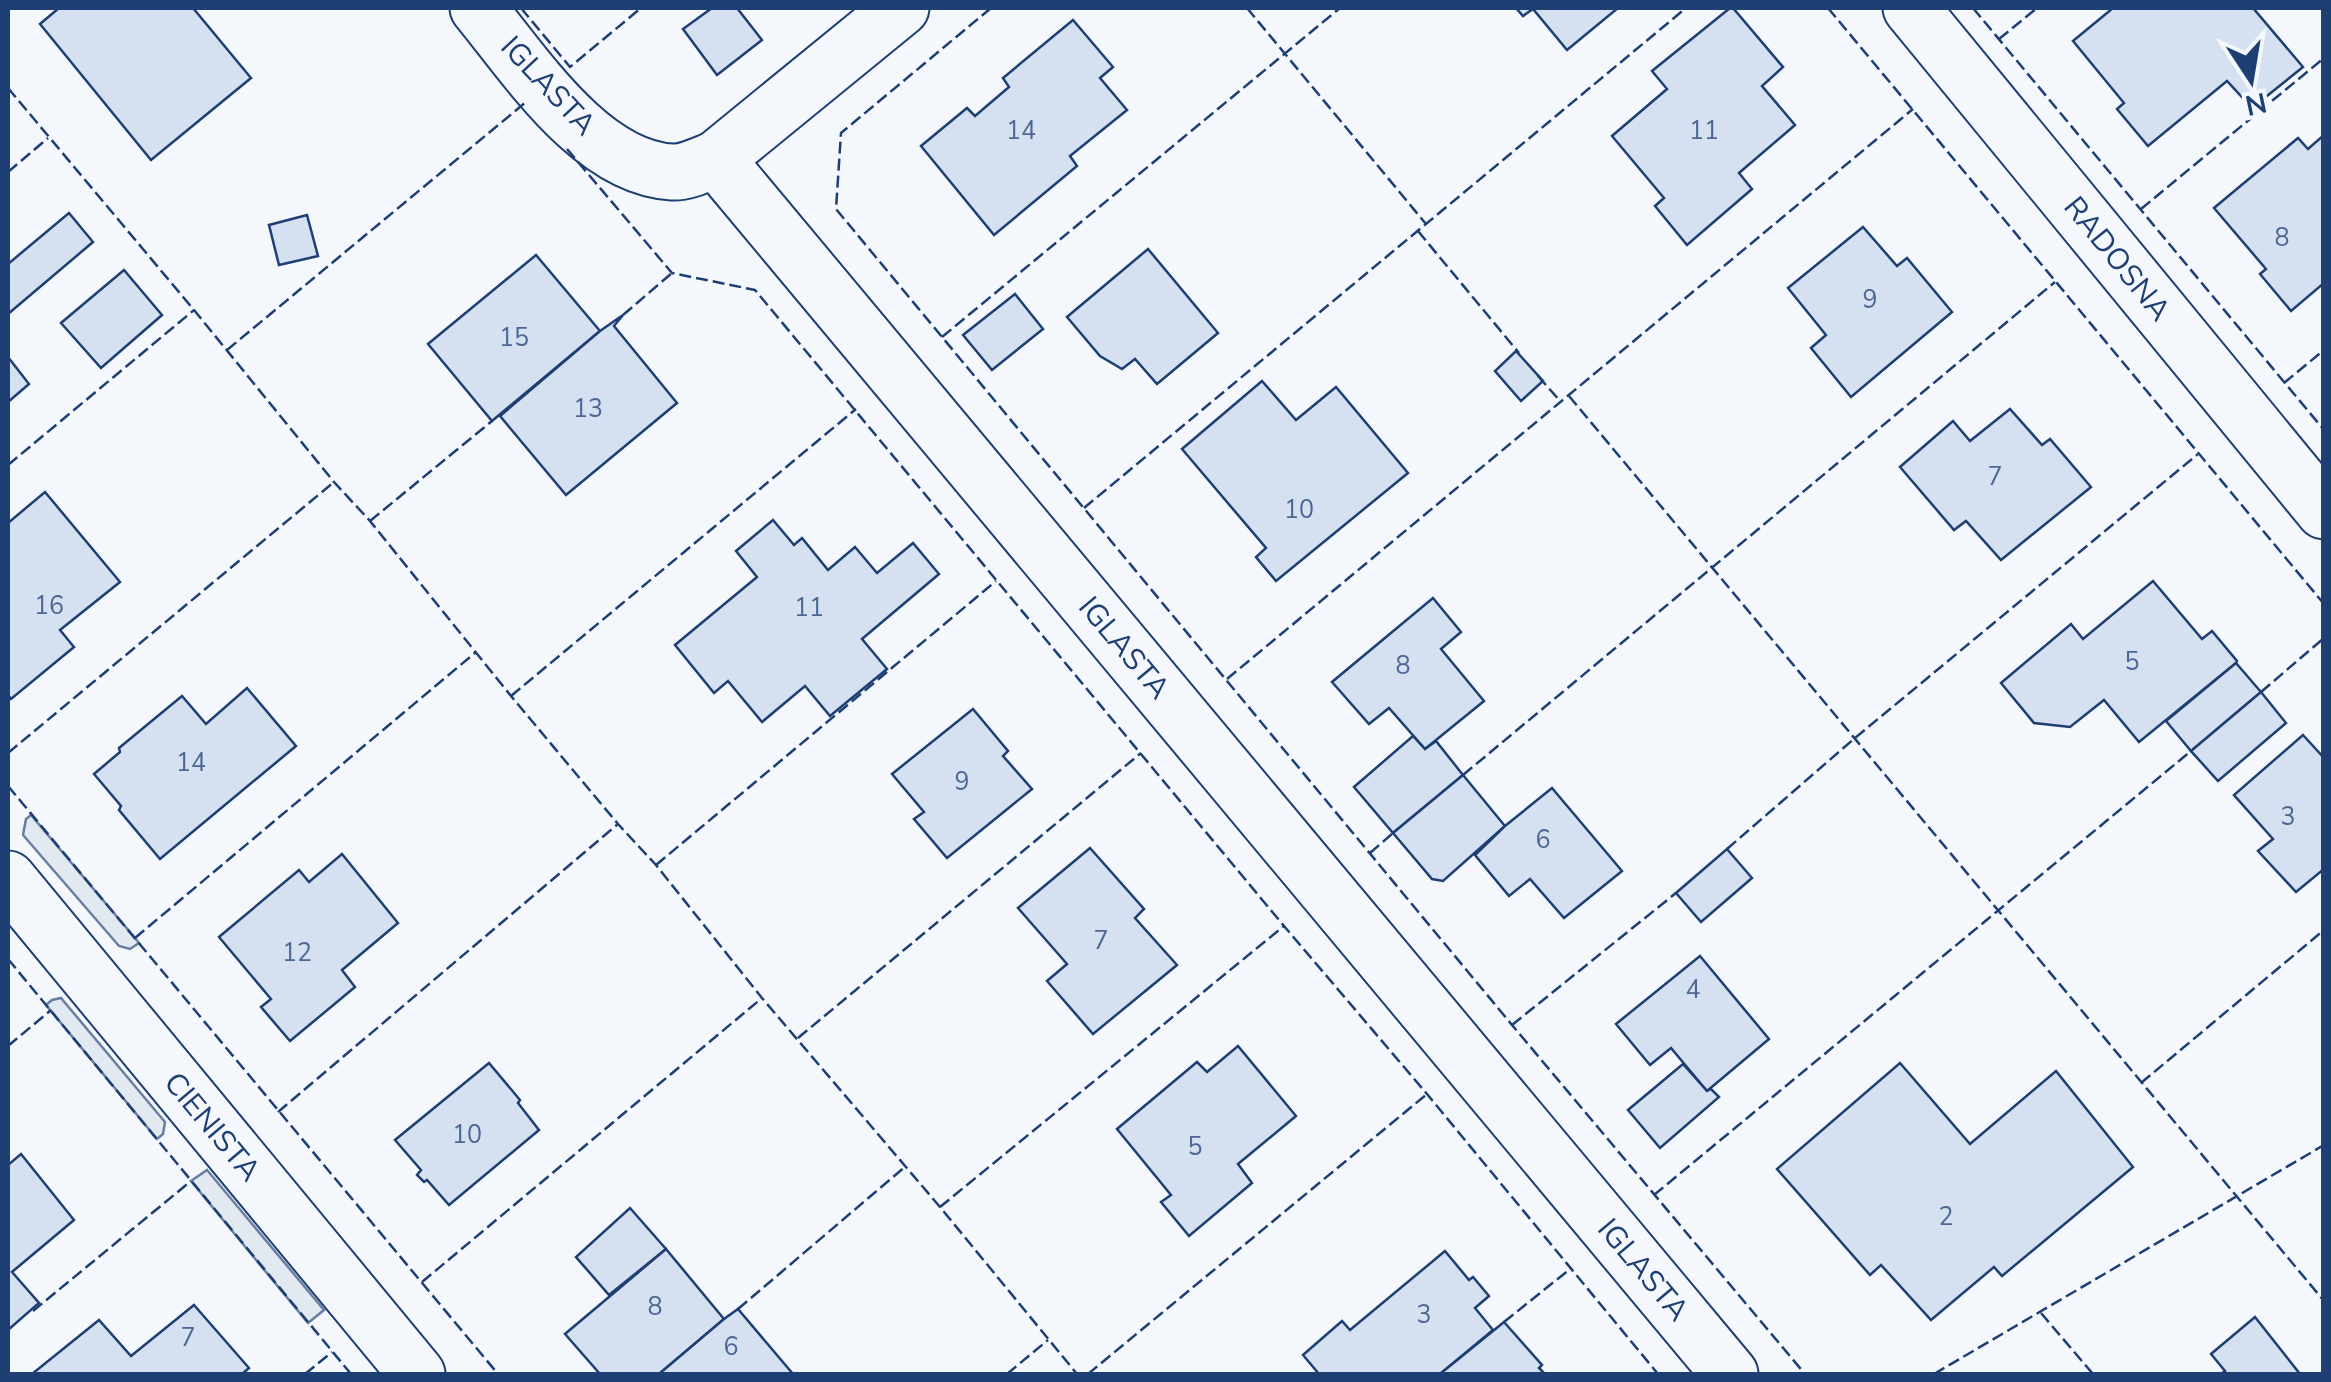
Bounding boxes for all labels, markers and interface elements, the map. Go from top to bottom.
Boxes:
street label: IGLASTA [491,27,605,145]
north arrow [2201,30,2301,130]
text: N [2242,83,2270,124]
house number: 14 [1006,114,1036,148]
house number: 11 [1689,114,1719,148]
street label: RADOSNA [2054,188,2180,330]
house number: 8 [2274,221,2290,255]
house number: 9 [1862,283,1878,317]
house number: 15 [499,321,529,355]
house number: 13 [573,392,603,426]
house number: 7 [1987,460,2003,494]
house number: 10 [1284,493,1314,527]
street label: IGLASTA [1069,588,1179,708]
house number: 16 [34,589,64,623]
house number: 11 [794,591,824,625]
house number: 5 [2124,645,2140,679]
house number: 8 [1395,649,1411,683]
house number: 14 [176,746,206,780]
house number: 9 [954,765,970,799]
house number: 3 [2280,800,2296,834]
house number: 6 [1535,823,1551,857]
house number: 7 [1093,924,1109,958]
house number: 12 [282,936,312,970]
house number: 4 [1685,973,1701,1007]
street label: CIENISTA [154,1064,270,1190]
house number: 10 [452,1118,482,1152]
house number: 5 [1187,1130,1203,1164]
house number: 2 [1938,1200,1954,1234]
street label: IGLASTA [1588,1210,1698,1330]
house number: 8 [647,1290,663,1324]
house number: 3 [1416,1298,1432,1332]
house number: 7 [180,1321,196,1355]
house number: 6 [723,1330,739,1364]

